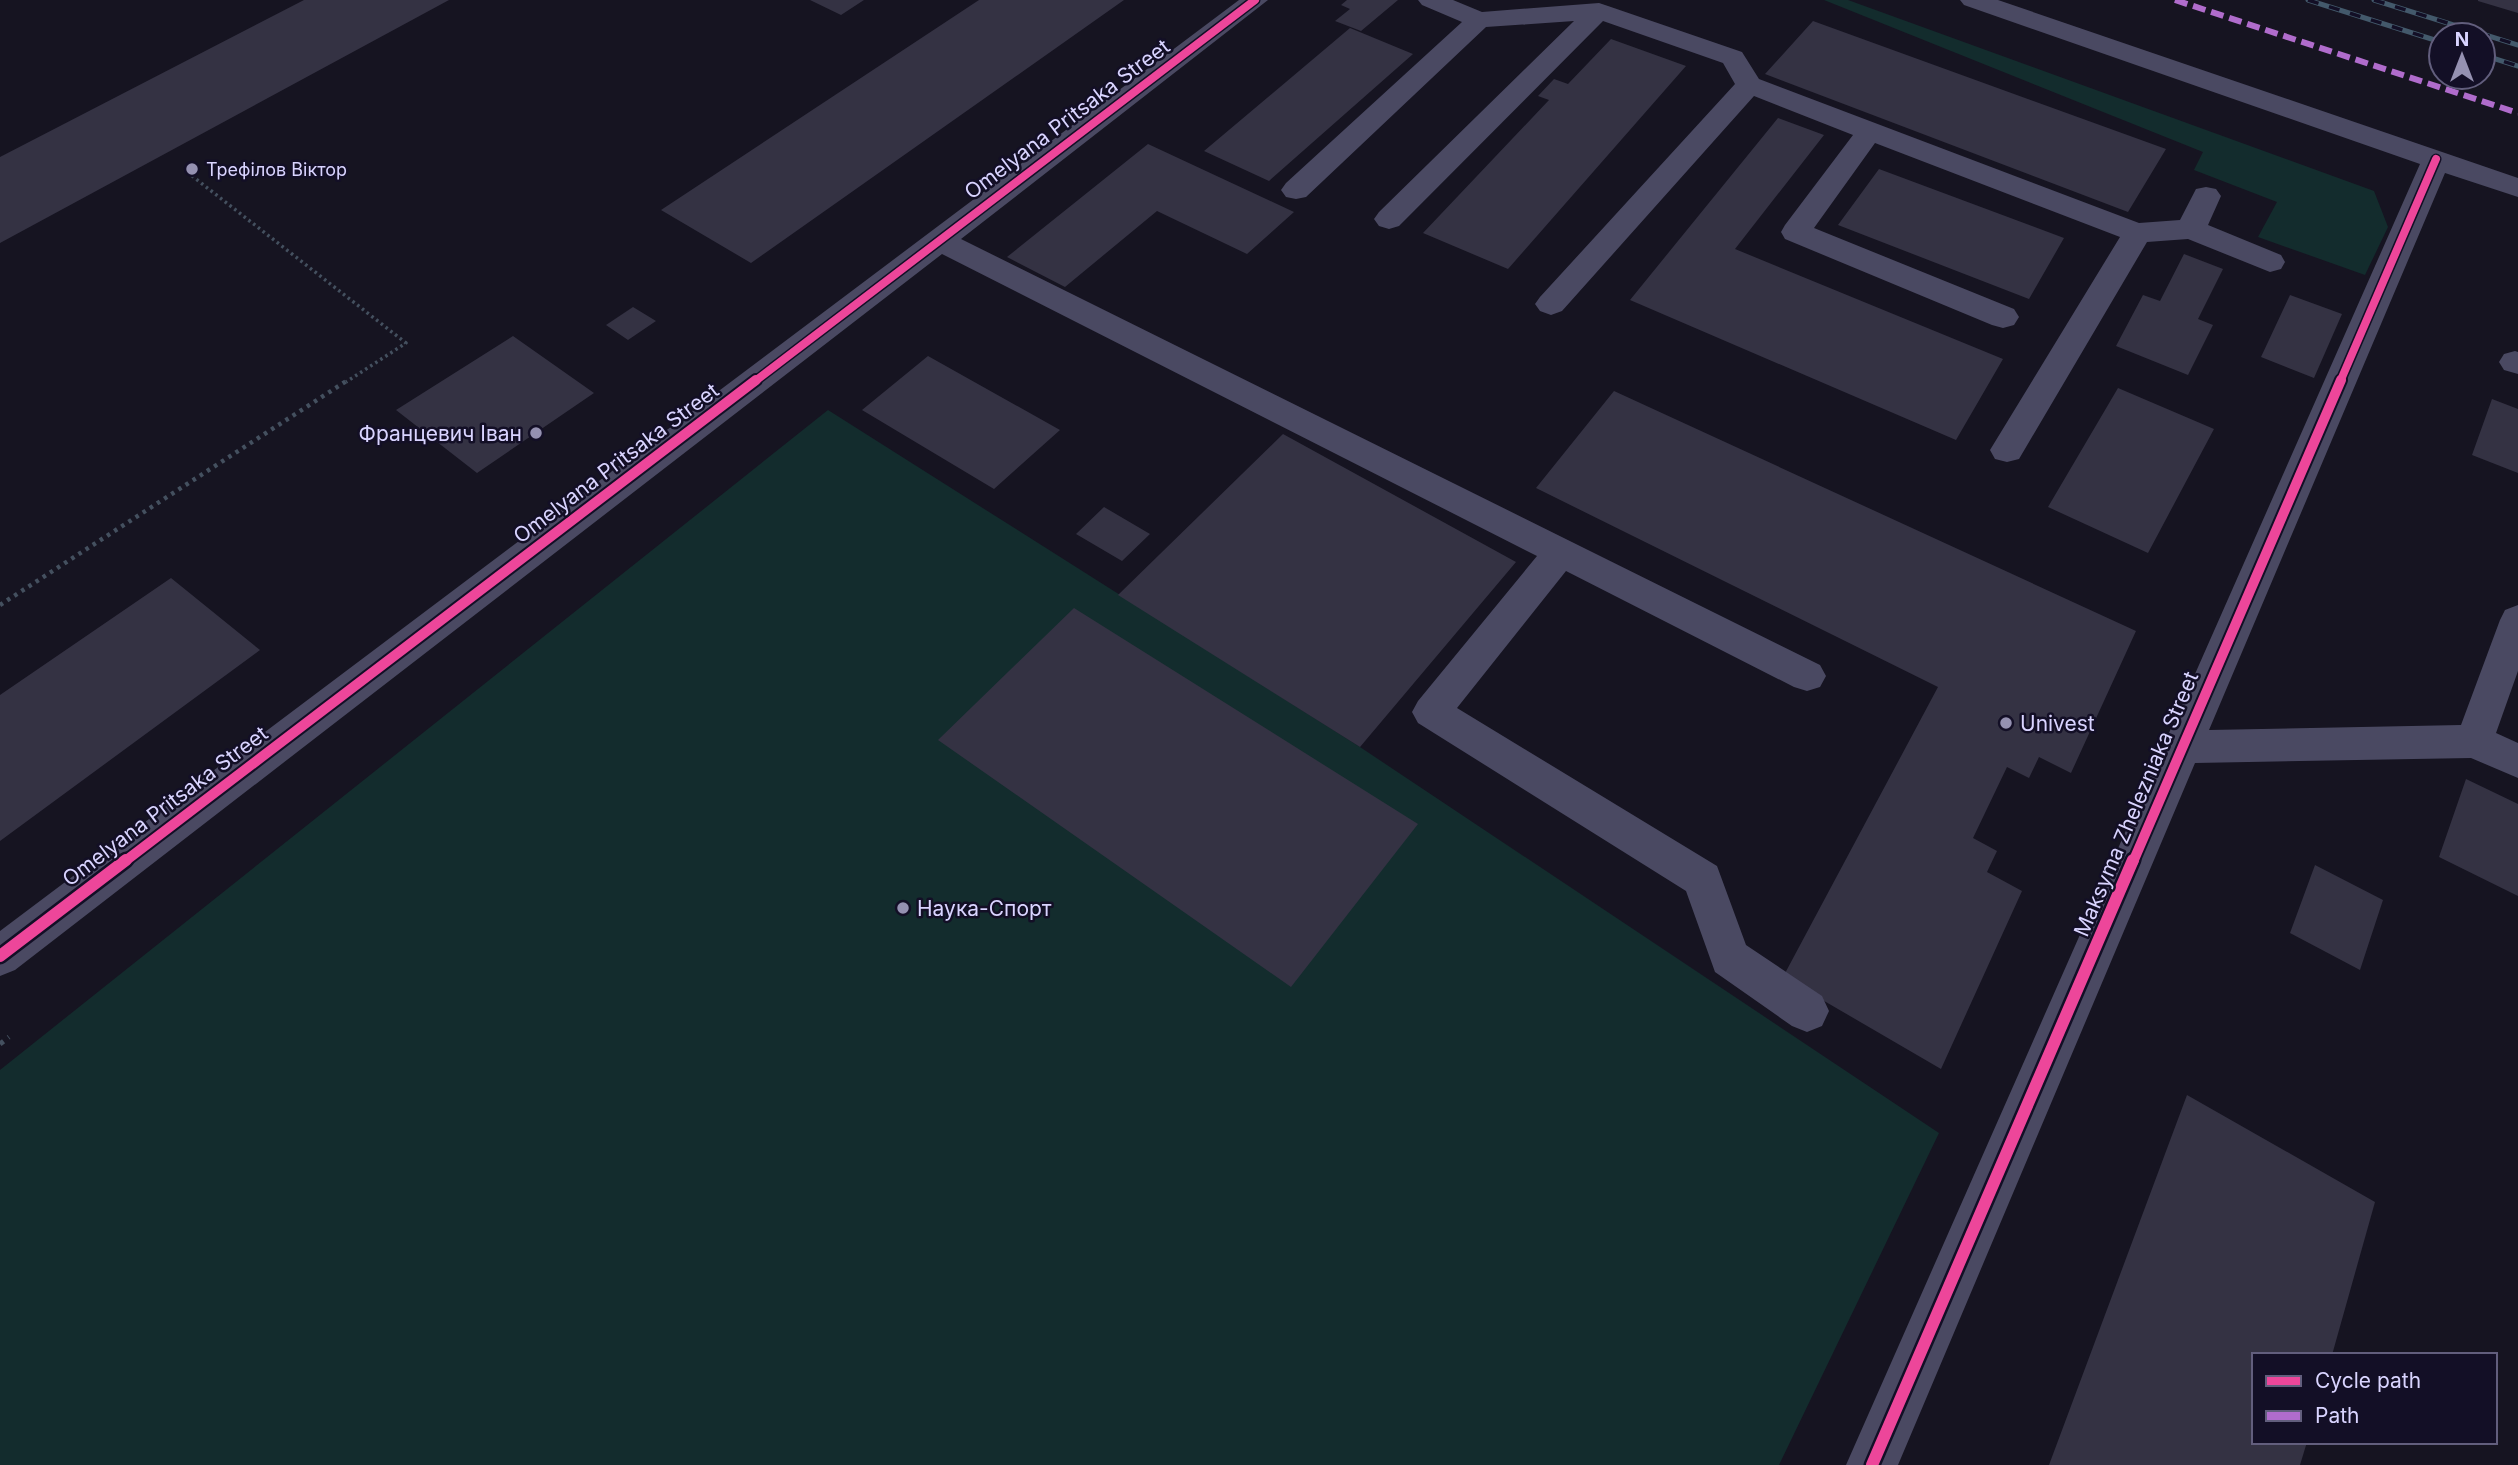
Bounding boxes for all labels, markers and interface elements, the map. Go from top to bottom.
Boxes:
north arrow [2427,21,2497,91]
text: N [2455,28,2469,51]
street label: Omelyana Pritsaka Street [960,34,1175,204]
place label: Трефілов Віктор [206,159,347,180]
marker: Трефілов Віктор [184,161,200,177]
street label: Omelyana Pritsaka Street [509,378,724,548]
place label: Францевич Іван [359,421,522,446]
marker: Францевич Іван [528,425,544,441]
street label: Maksyma Zhelezniaka Street [2069,668,2203,940]
place label: Univest [2020,711,2095,736]
marker: Univest [1998,715,2014,731]
street label: Omelyana Pritsaka Street [58,721,273,891]
place label: Наука-Спорт [917,896,1052,921]
marker: Наука-Спорт [895,900,911,916]
legend [2252,1353,2497,1444]
text: Cycle path [2315,1368,2421,1393]
text: Path [2315,1403,2360,1428]

